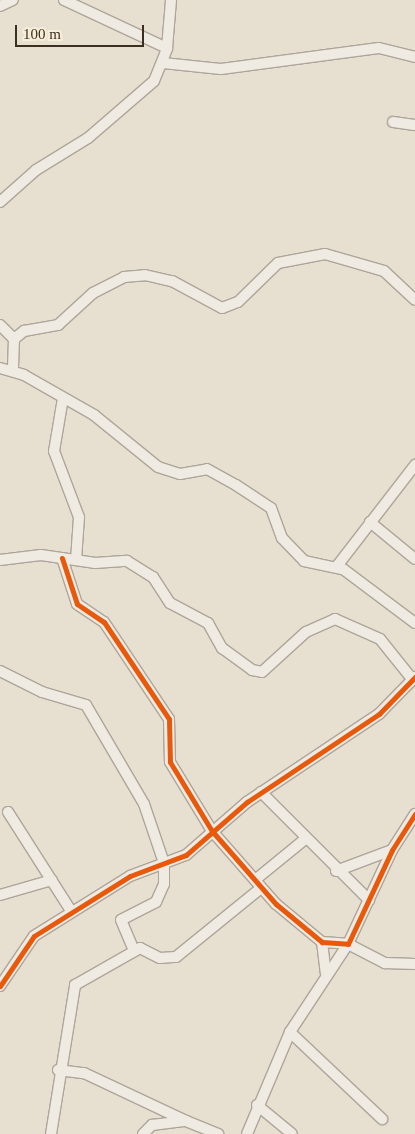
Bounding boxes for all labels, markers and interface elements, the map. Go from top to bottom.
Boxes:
scale bar [18,15,146,47]
text: 100 m [23,26,61,42]

